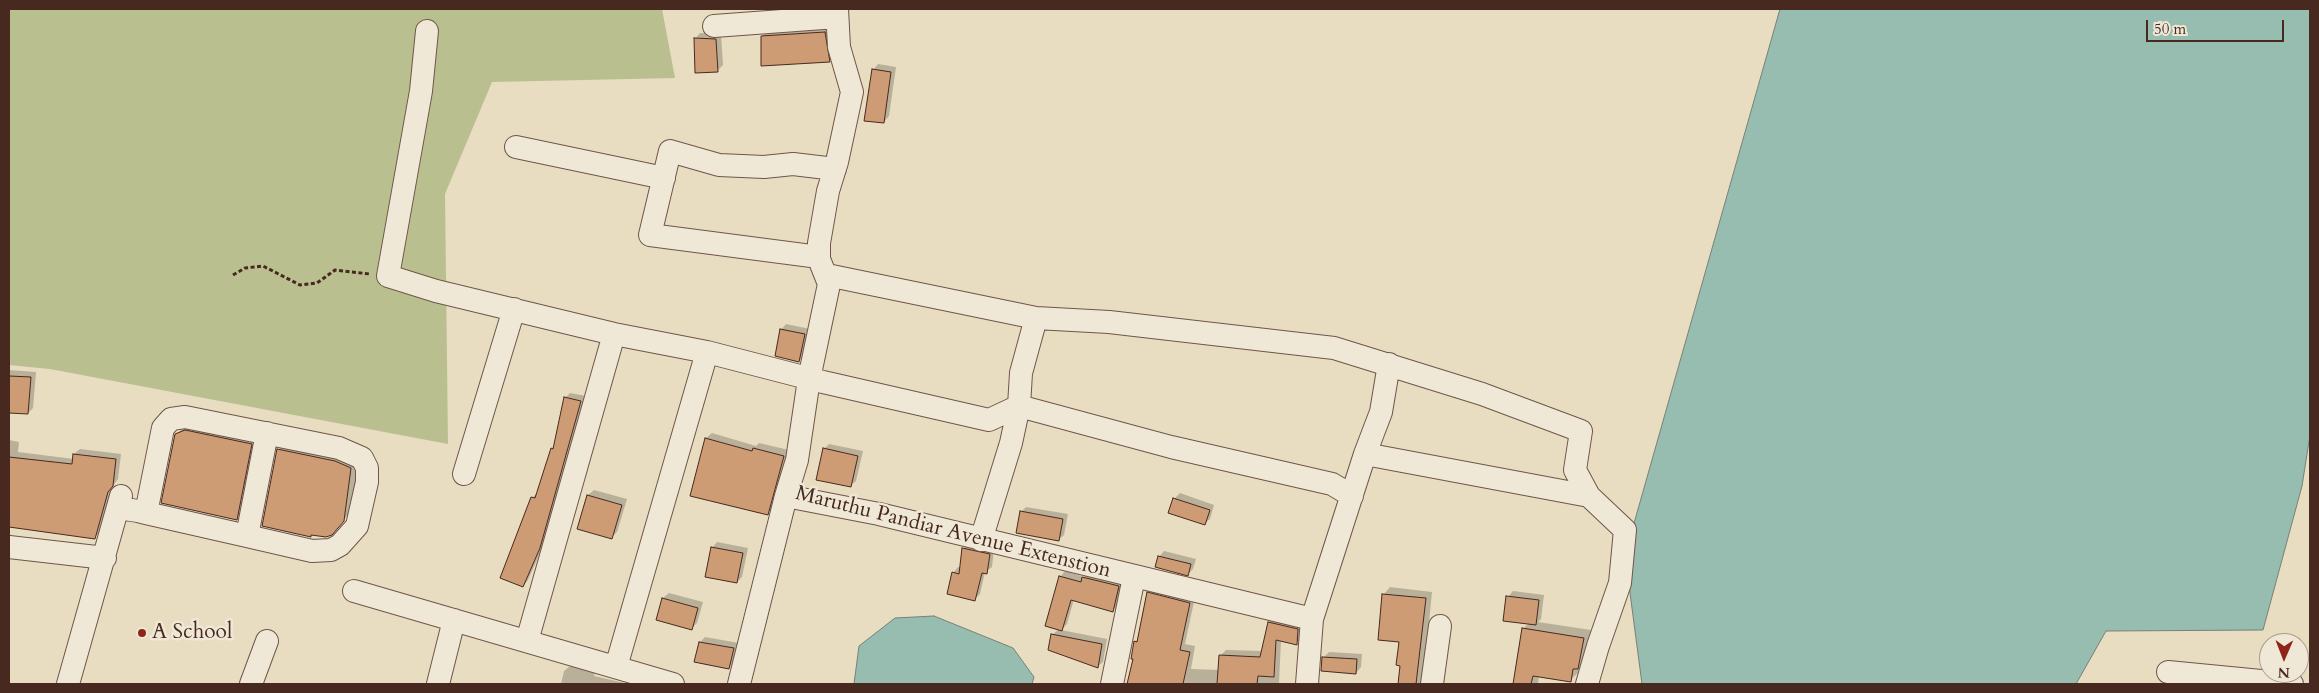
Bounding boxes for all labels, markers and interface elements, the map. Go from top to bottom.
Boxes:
scale bar [2149,10,2286,42]
text: 50 m [2154,19,2186,39]
street label: Maruthu Pandiar Avenue Extenstion [793,482,1113,584]
place label: A School [152,620,232,646]
marker: A School [136,627,148,639]
north arrow [2259,633,2309,683]
text: N [2278,663,2290,682]

